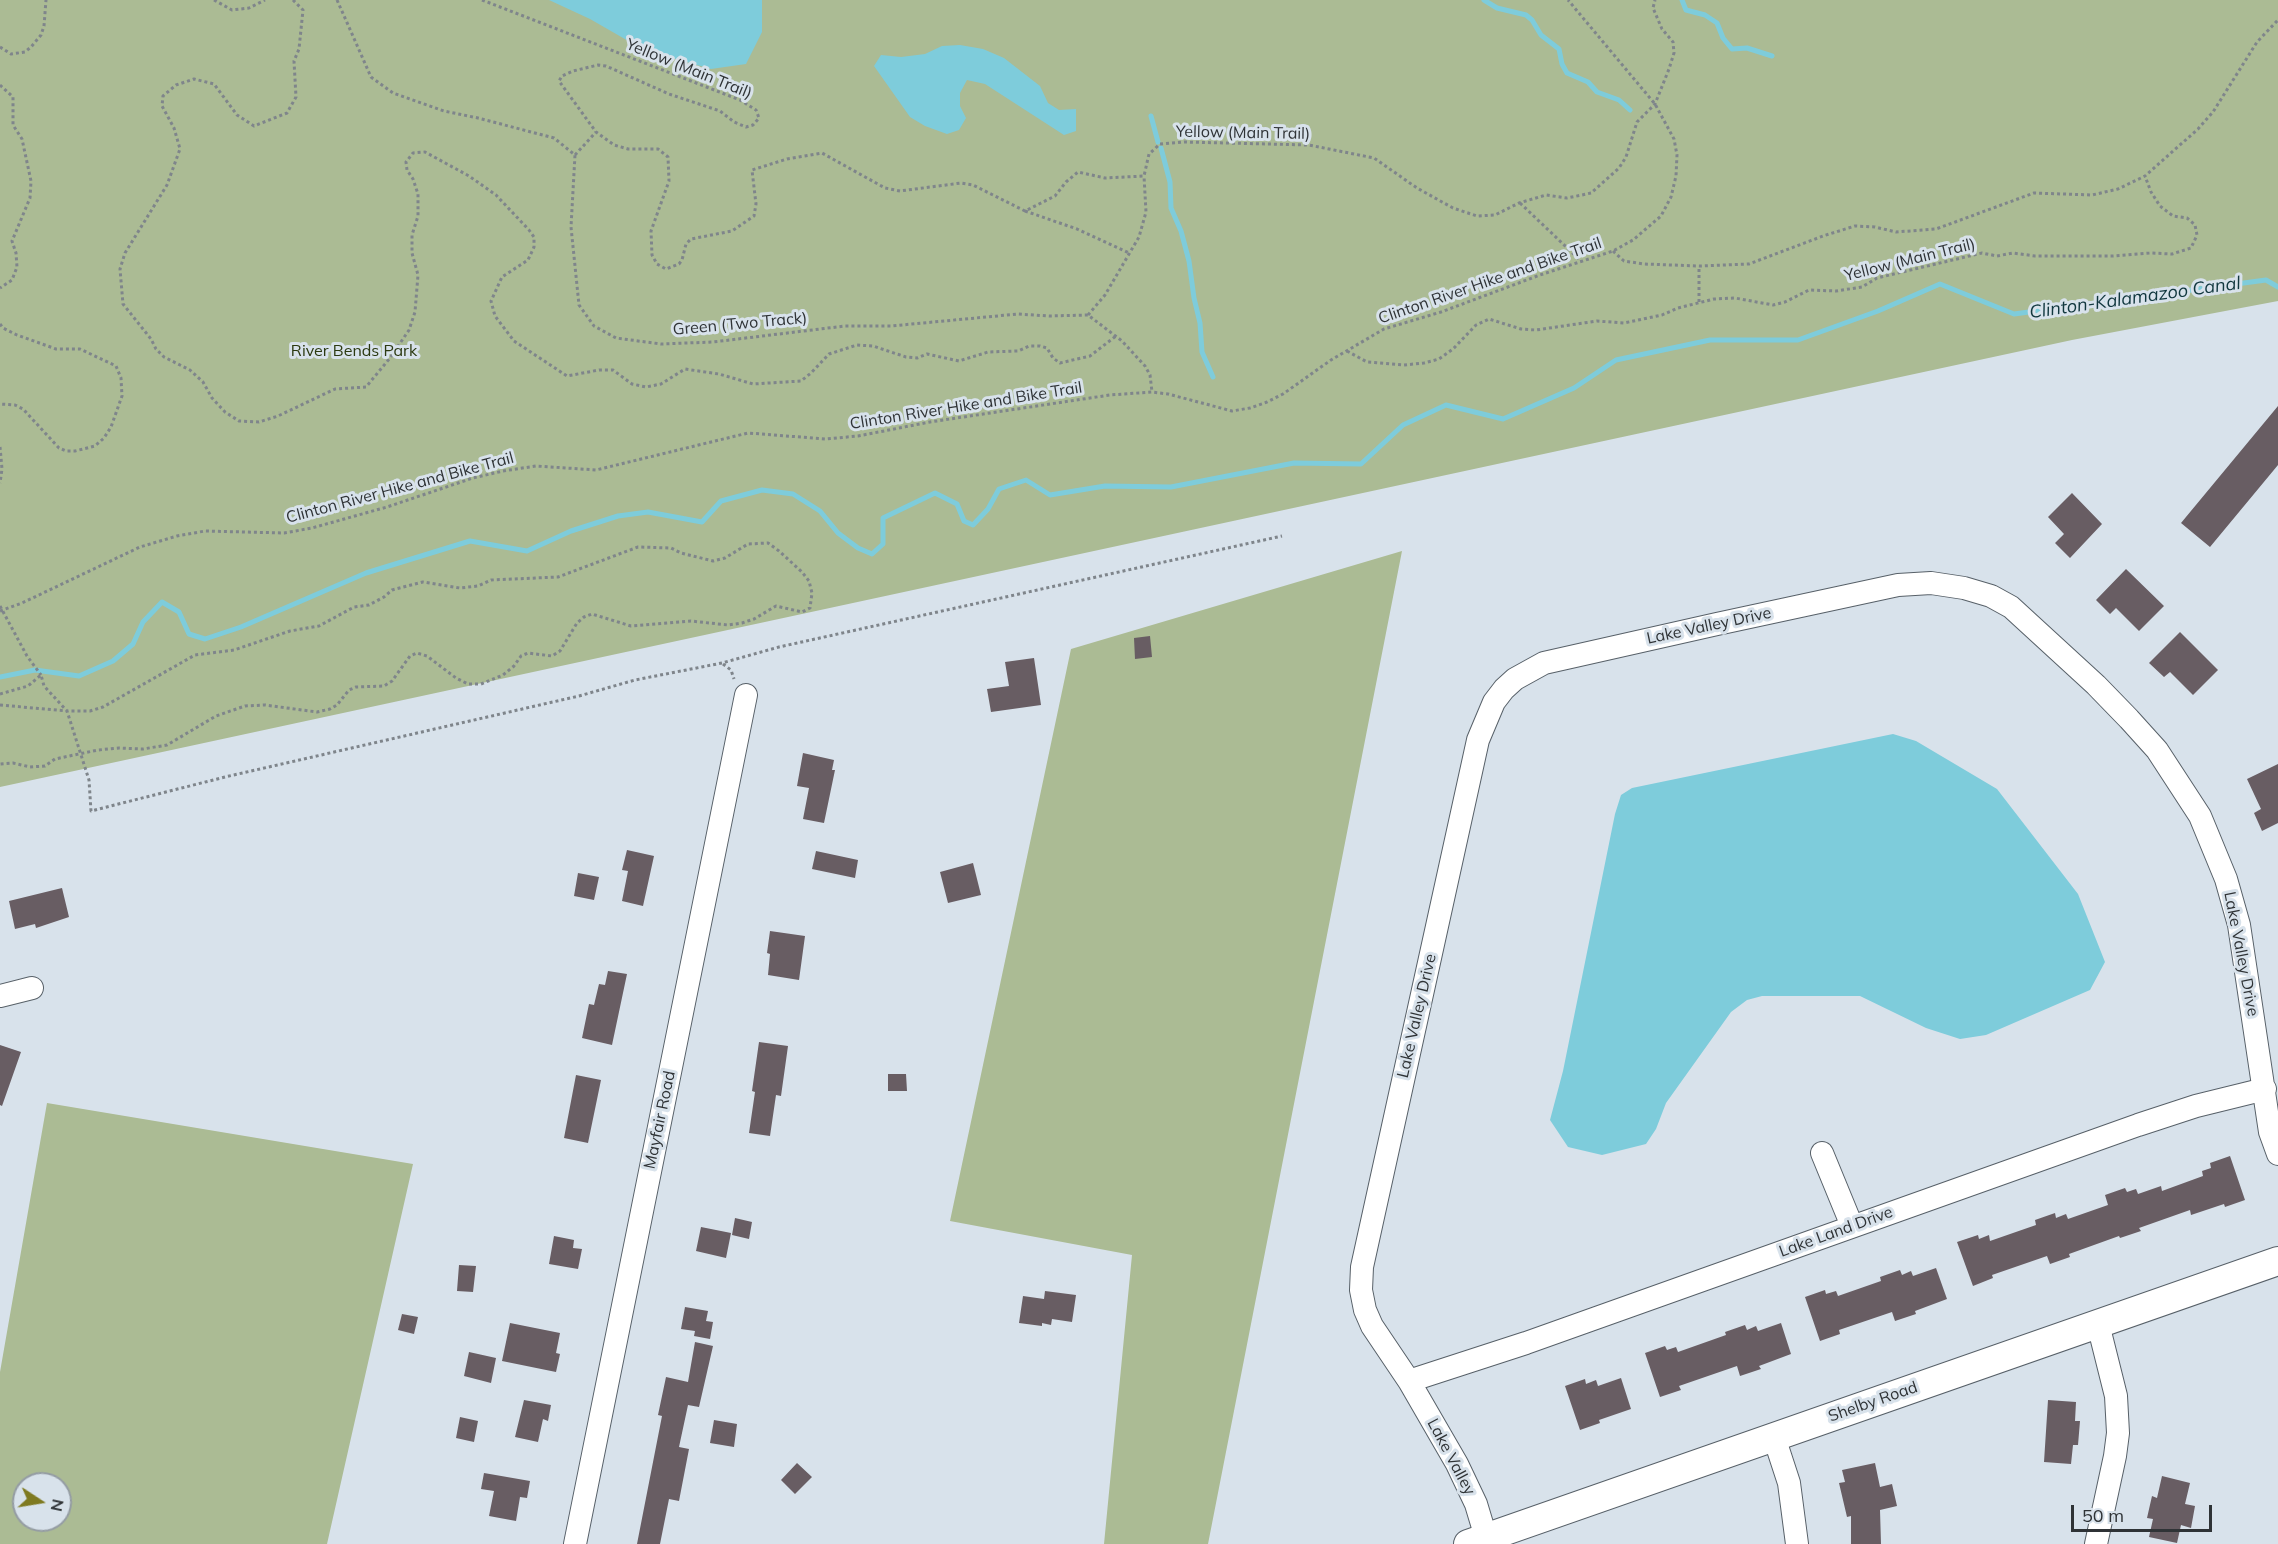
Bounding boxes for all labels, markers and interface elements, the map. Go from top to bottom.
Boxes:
street label: Yellow (Main Trail) [623,35,755,103]
street label: Yellow (Main Trail) [1176,122,1310,144]
street label: Clinton River Hike and Bike Trail [1376,234,1604,328]
street label: Yellow (Main Trail) [1843,234,1977,286]
water label: Clinton-Kalamazoo Canal [2028,272,2242,324]
street label: Green (Two Track) [672,309,808,339]
park label: River Bends Park [291,341,417,361]
street label: Clinton River Hike and Bike Trail [849,378,1083,434]
street label: Clinton River Hike and Bike Trail [284,448,516,528]
street label: Lake Valley Drive [1645,603,1773,649]
street label: Lake Valley Drive [2219,890,2263,1018]
street label: Lake Valley Drive [1393,952,1441,1080]
street label: Mayfair Road [640,1069,680,1171]
street label: Lake Land Drive [1777,1203,1895,1261]
street label: Shelby Road [1826,1378,1920,1426]
street label: Lake Valley [1423,1415,1479,1499]
north arrow [12,1472,72,1532]
scale bar [2074,1493,2215,1531]
text: N [47,1497,69,1513]
text: 50 m [2082,1504,2124,1527]

